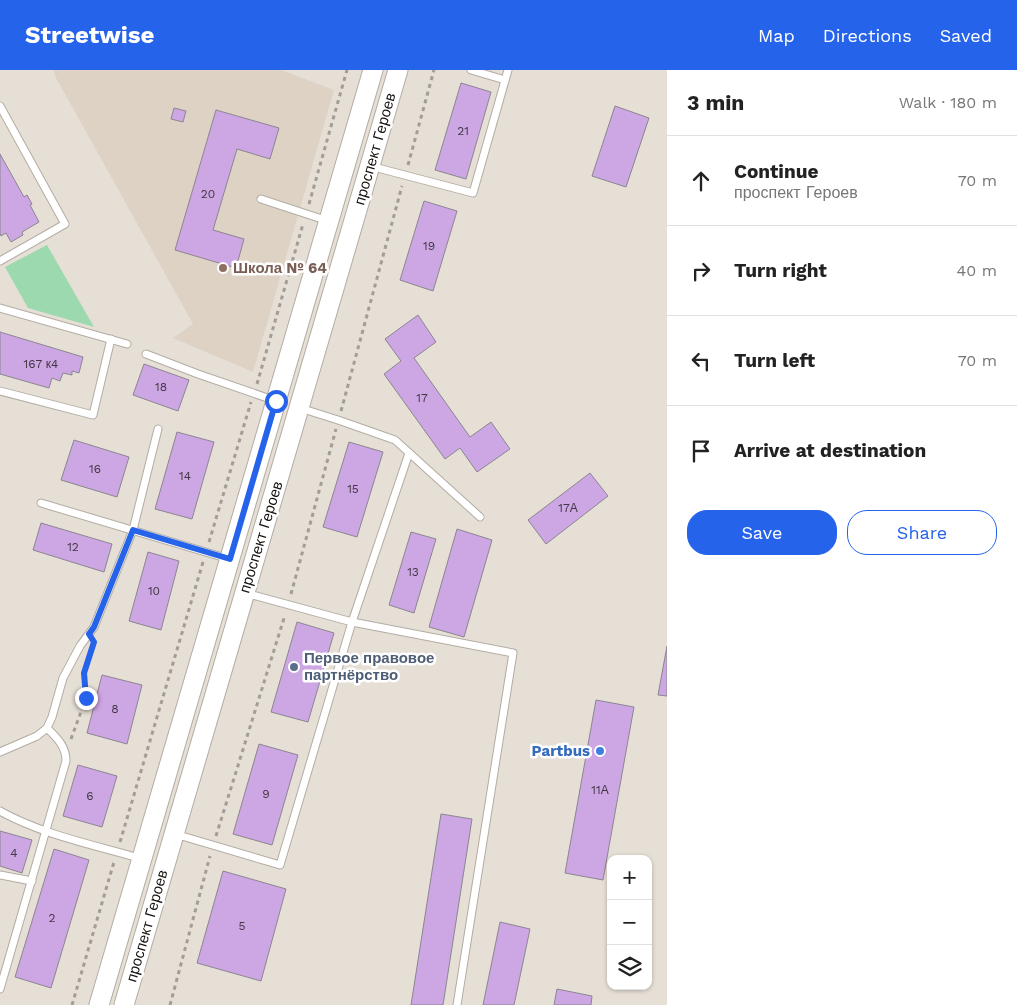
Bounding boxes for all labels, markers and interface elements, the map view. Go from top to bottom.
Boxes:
text: Streetwise [25,21,154,49]
text: Map [758,25,795,46]
text: Directions [823,25,912,46]
text: Saved [940,25,992,46]
text: 3 min [687,90,744,115]
street label: проспект Героев [350,91,400,207]
text: Walk · 180 m [899,93,997,112]
house number: 21 [457,124,469,138]
text: Continue [734,160,818,183]
icon: ahead [687,167,715,195]
text: 70 m [958,171,997,190]
text: проспект Героев [734,183,858,202]
house number: 20 [201,187,215,201]
house number: 19 [423,239,435,253]
icon: right [687,257,715,285]
place label: Школа № 64 [233,259,327,277]
text: Turn right [734,259,827,282]
text: 40 m [957,261,997,280]
marker: Школа № 64 [217,262,229,274]
icon: left [687,347,715,375]
text: Turn left [734,349,815,372]
text: 70 m [958,351,997,370]
house number: 167 к4 [24,357,58,371]
house number: 18 [155,380,167,394]
route start [265,390,288,413]
house number: 17 [416,391,428,405]
icon: arrive [687,437,715,465]
text: Arrive at destination [734,439,926,462]
house number: 16 [89,462,101,476]
house number: 14 [179,469,191,483]
street label: проспект Героев [235,479,287,595]
house number: 15 [347,482,359,496]
house number: 17А [558,501,578,515]
button: Save [687,510,837,555]
button: Share [847,510,997,555]
house number: 12 [67,540,79,554]
house number: 13 [407,565,419,579]
house number: 10 [148,584,160,598]
place label: Первое правовое партнёрство [304,649,434,684]
marker: Первое правовое партнёрство [288,661,300,673]
route end [75,687,98,710]
house number: 8 [111,702,119,716]
place label: Partbus [532,742,590,760]
marker: Partbus [594,745,606,757]
house number: 11А [591,783,609,797]
house number: 9 [262,787,270,801]
house number: 6 [86,789,94,803]
house number: 4 [10,846,18,860]
map controls [607,855,652,990]
button: + [607,855,652,900]
street label: проспект Героев [122,868,172,984]
button: − [607,900,652,945]
house number: 2 [49,911,56,925]
house number: 5 [239,919,246,933]
button: layers [607,945,652,990]

